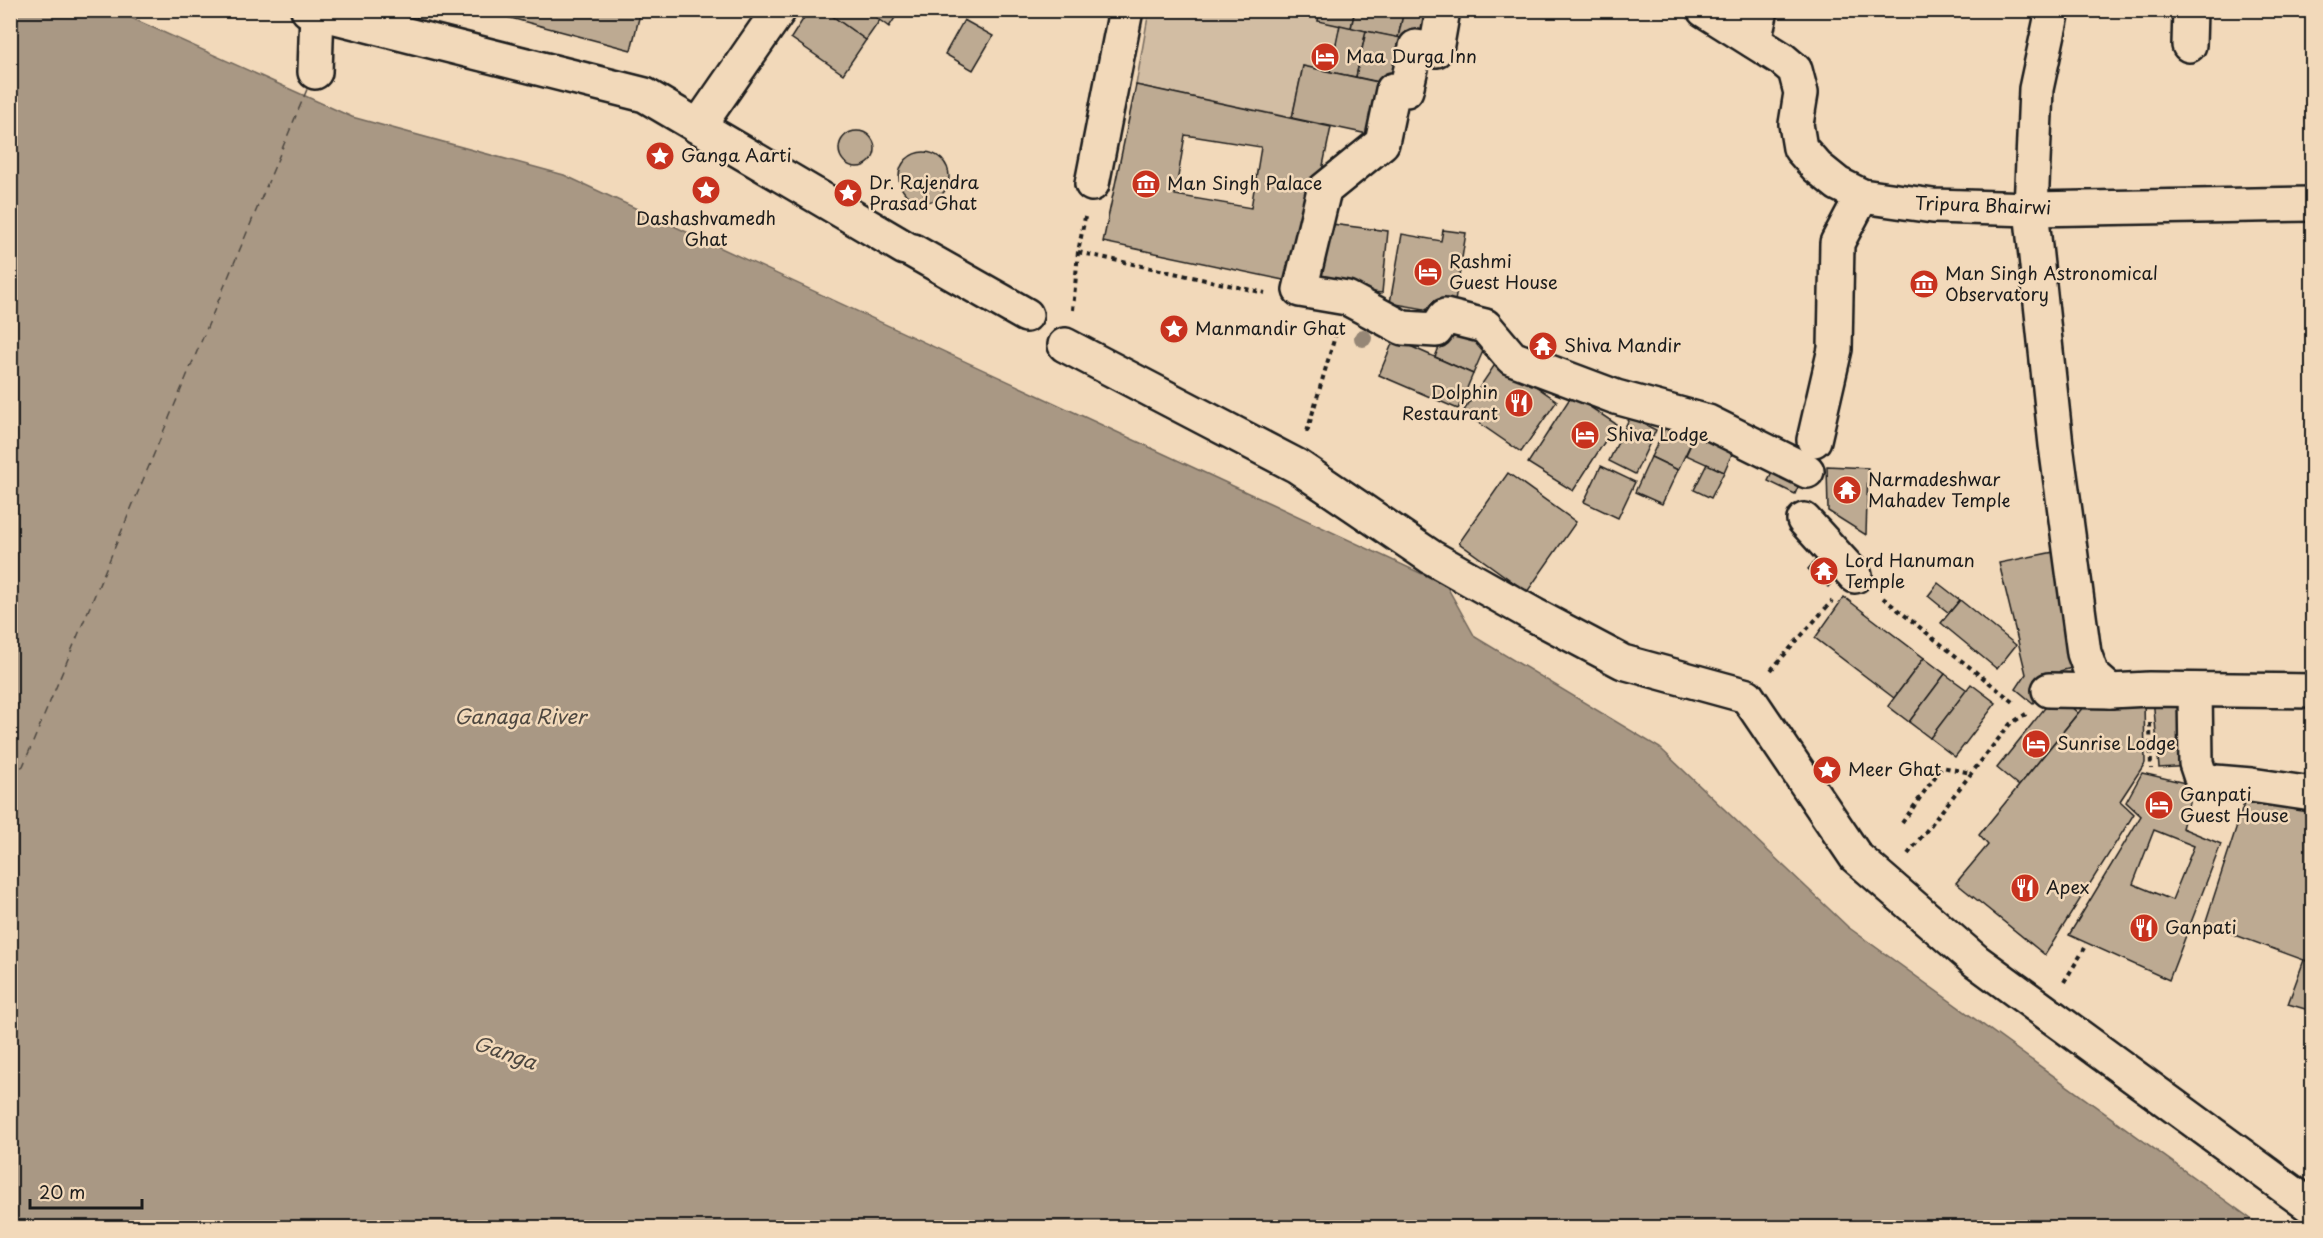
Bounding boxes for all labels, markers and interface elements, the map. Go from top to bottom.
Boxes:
hotel icon: Maa Durga Inn [1309,41,1341,73]
place label: Maa Durga Inn [1346,42,1477,69]
place icon: Ganga Aarti [644,140,676,172]
place label: Ganga Aarti [681,141,792,168]
place label: Dr. Rajendra Prasad Ghat [869,168,980,216]
museum icon: Man Singh Palace [1130,168,1162,200]
place label: Man Singh Palace [1167,169,1322,196]
place icon: Dashashvamedh Ghat [690,174,722,206]
place icon: Dr. Rajendra Prasad Ghat [832,177,864,209]
street label: Tripura Bhairwi [1914,189,2052,220]
place label: Dashashvamedh Ghat [636,204,776,252]
place label: Rashmi Guest House [1449,247,1558,295]
hotel icon: Rashmi Guest House [1412,256,1444,288]
place label: Man Singh Astronomical Observatory [1945,259,2158,307]
museum icon: Man Singh Astronomical Observatory [1908,268,1940,300]
place icon: Manmandir Ghat [1158,313,1190,345]
place label: Manmandir Ghat [1195,314,1346,341]
temple icon: Shiva Mandir [1527,330,1559,362]
place label: Shiva Mandir [1564,331,1682,358]
place label: Dolphin Restaurant [1402,378,1498,426]
restaurant icon: Dolphin Restaurant [1503,387,1535,419]
hotel icon: Shiva Lodge [1569,419,1601,451]
place label: Shiva Lodge [1606,420,1709,447]
place label: Narmadeshwar Mahadev Temple [1868,465,2011,513]
temple icon: Narmadeshwar Mahadev Temple [1831,474,1863,506]
place label: Lord Hanuman Temple [1845,546,1975,594]
temple icon: Lord Hanuman Temple [1808,555,1840,587]
water label: Ganaga River [454,701,589,731]
hotel icon: Sunrise Lodge [2020,728,2052,760]
place label: Sunrise Lodge [2057,729,2176,756]
place icon: Meer Ghat [1811,754,1843,786]
place label: Meer Ghat [1848,755,1941,782]
place label: Ganpati Guest House [2180,780,2289,828]
hotel icon: Ganpati Guest House [2143,789,2175,821]
restaurant icon: Apex [2009,872,2041,904]
place label: Apex [2046,873,2089,900]
restaurant icon: Ganpati [2128,912,2160,944]
place label: Ganpati [2165,913,2237,940]
water label: Ganga [470,1027,541,1077]
scale bar [30,1172,142,1210]
text: 20 m [39,1178,85,1205]

